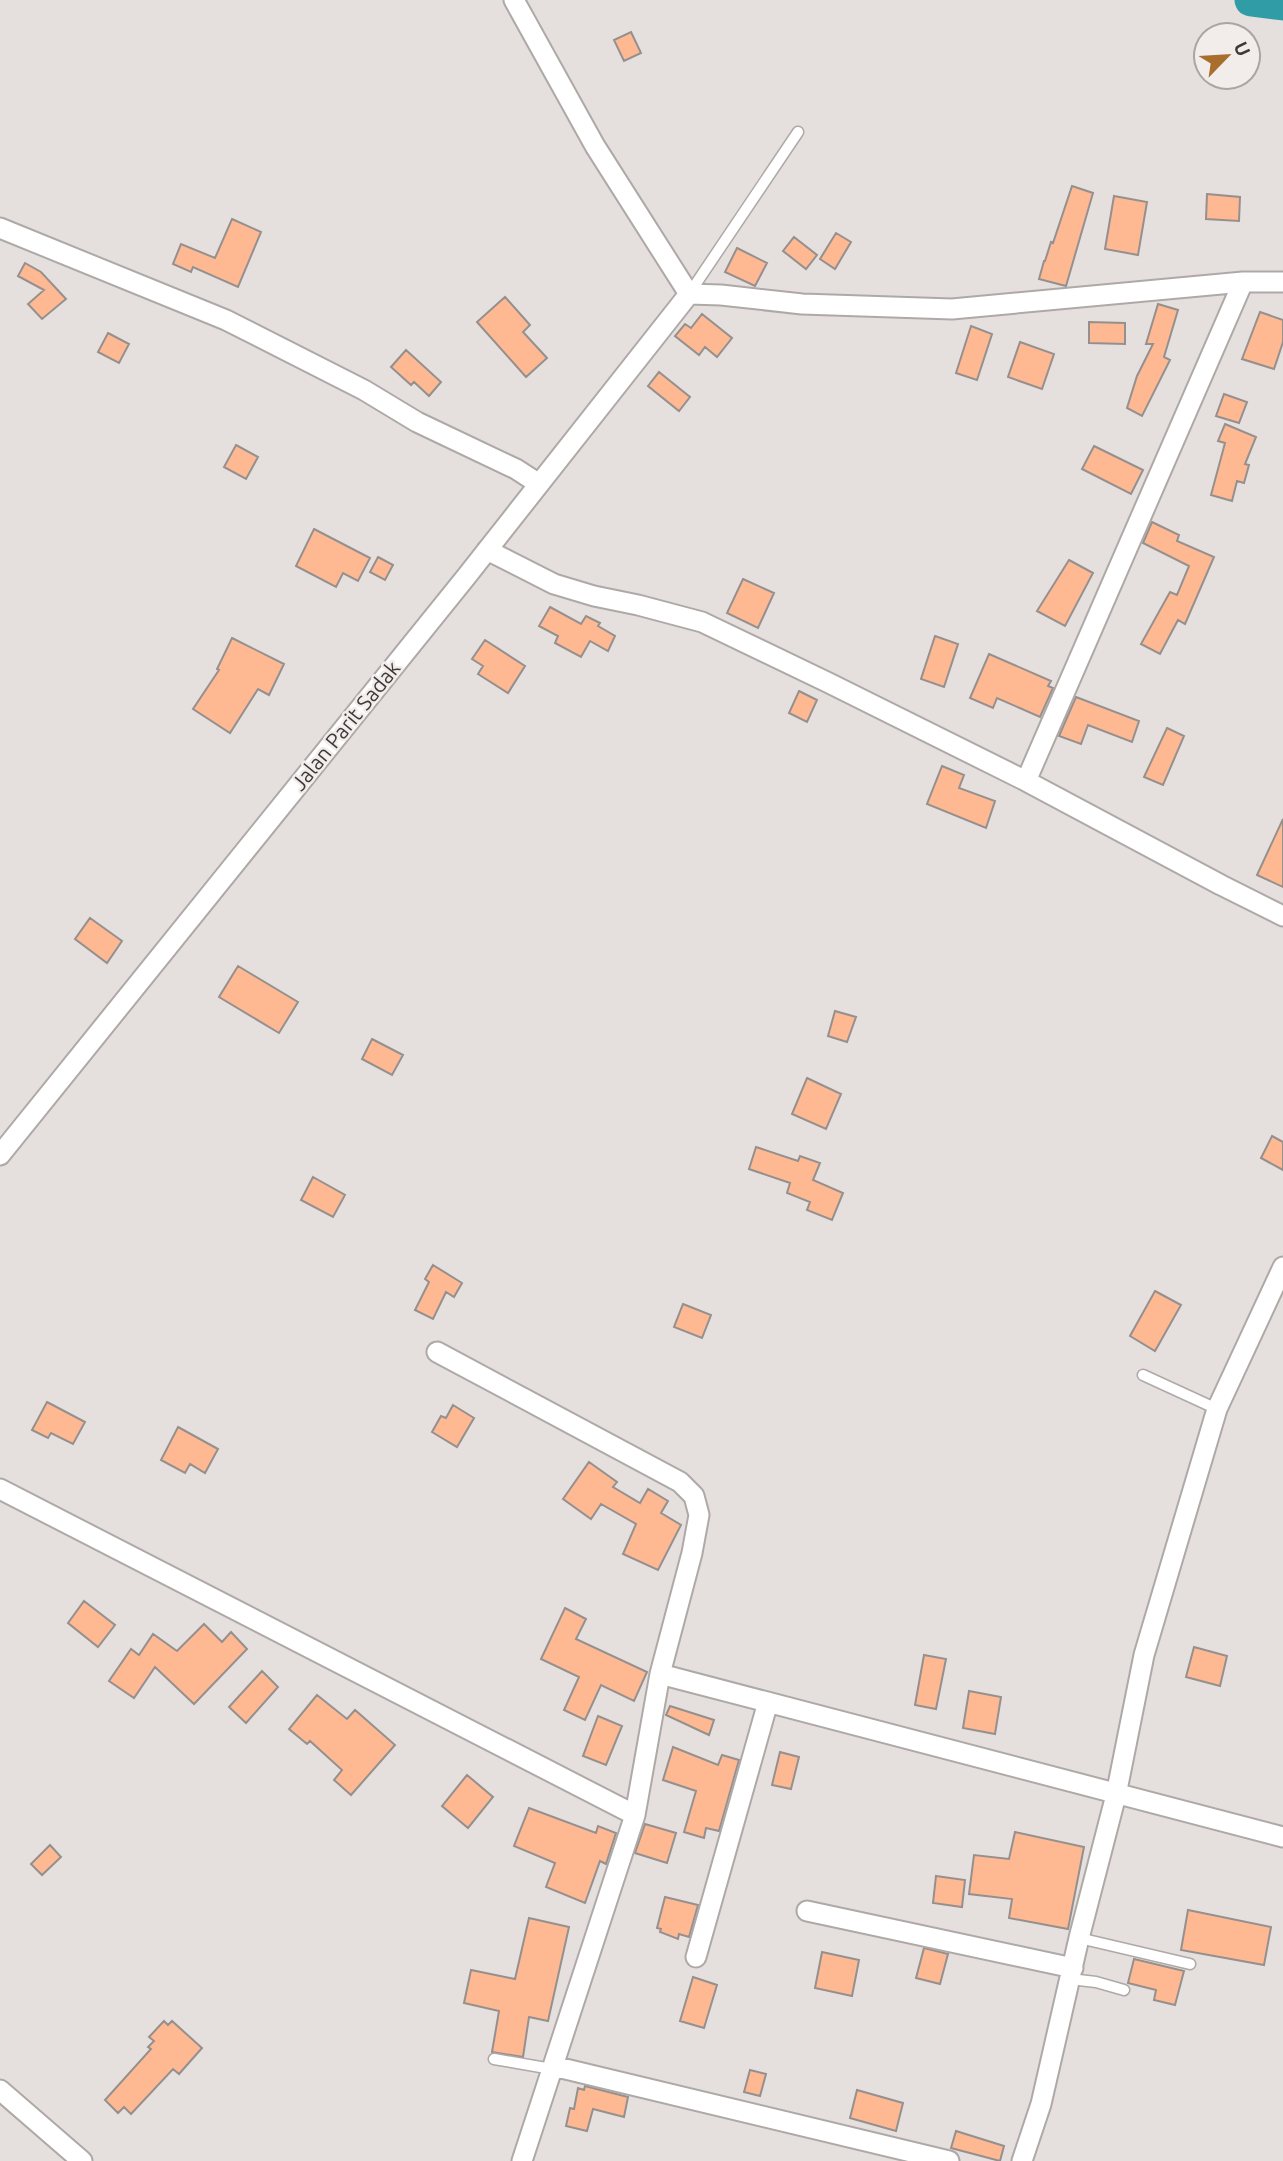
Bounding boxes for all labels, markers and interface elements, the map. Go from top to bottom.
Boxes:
north arrow [1192,21,1262,91]
text: U [1230,38,1255,60]
street label: Jalan Parit Sadak [286,656,405,795]

